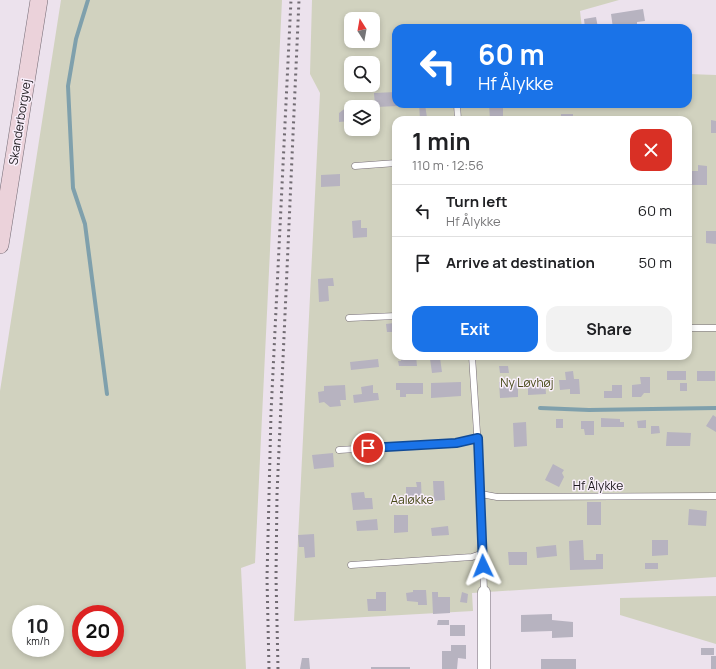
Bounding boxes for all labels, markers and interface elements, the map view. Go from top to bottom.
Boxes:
north arrow [344,12,380,48]
map controls [344,12,380,136]
text: 60 m [478,35,545,73]
icon: left [412,40,464,92]
button: search [344,56,380,92]
text: Hf Ålykke [478,71,554,95]
street label: Skanderborgvej [4,78,35,166]
button: layers [344,100,380,136]
text: 1 min [412,124,471,157]
button: close [630,129,672,171]
text: 110 m · 12:56 [412,156,484,174]
text: Turn left [446,191,508,212]
icon: left [412,200,434,222]
text: 60 m [638,200,672,221]
text: Hf Ålykke [446,212,501,230]
icon: arrive [412,252,434,274]
text: Arrive at destination [446,252,595,273]
text: 50 m [638,252,672,273]
button: Exit [412,306,538,352]
button: Share [546,306,672,352]
park label: Ny Løvhøj [500,374,554,391]
pin [351,431,385,465]
icon: arrive [357,437,379,459]
street label: Hf Ålykke [573,477,623,494]
park label: Aaløkke [391,491,433,508]
position arrow [462,545,504,587]
speed limit sign: 20 [72,605,124,657]
text: 10 [27,612,49,639]
text: km/h [26,634,50,648]

